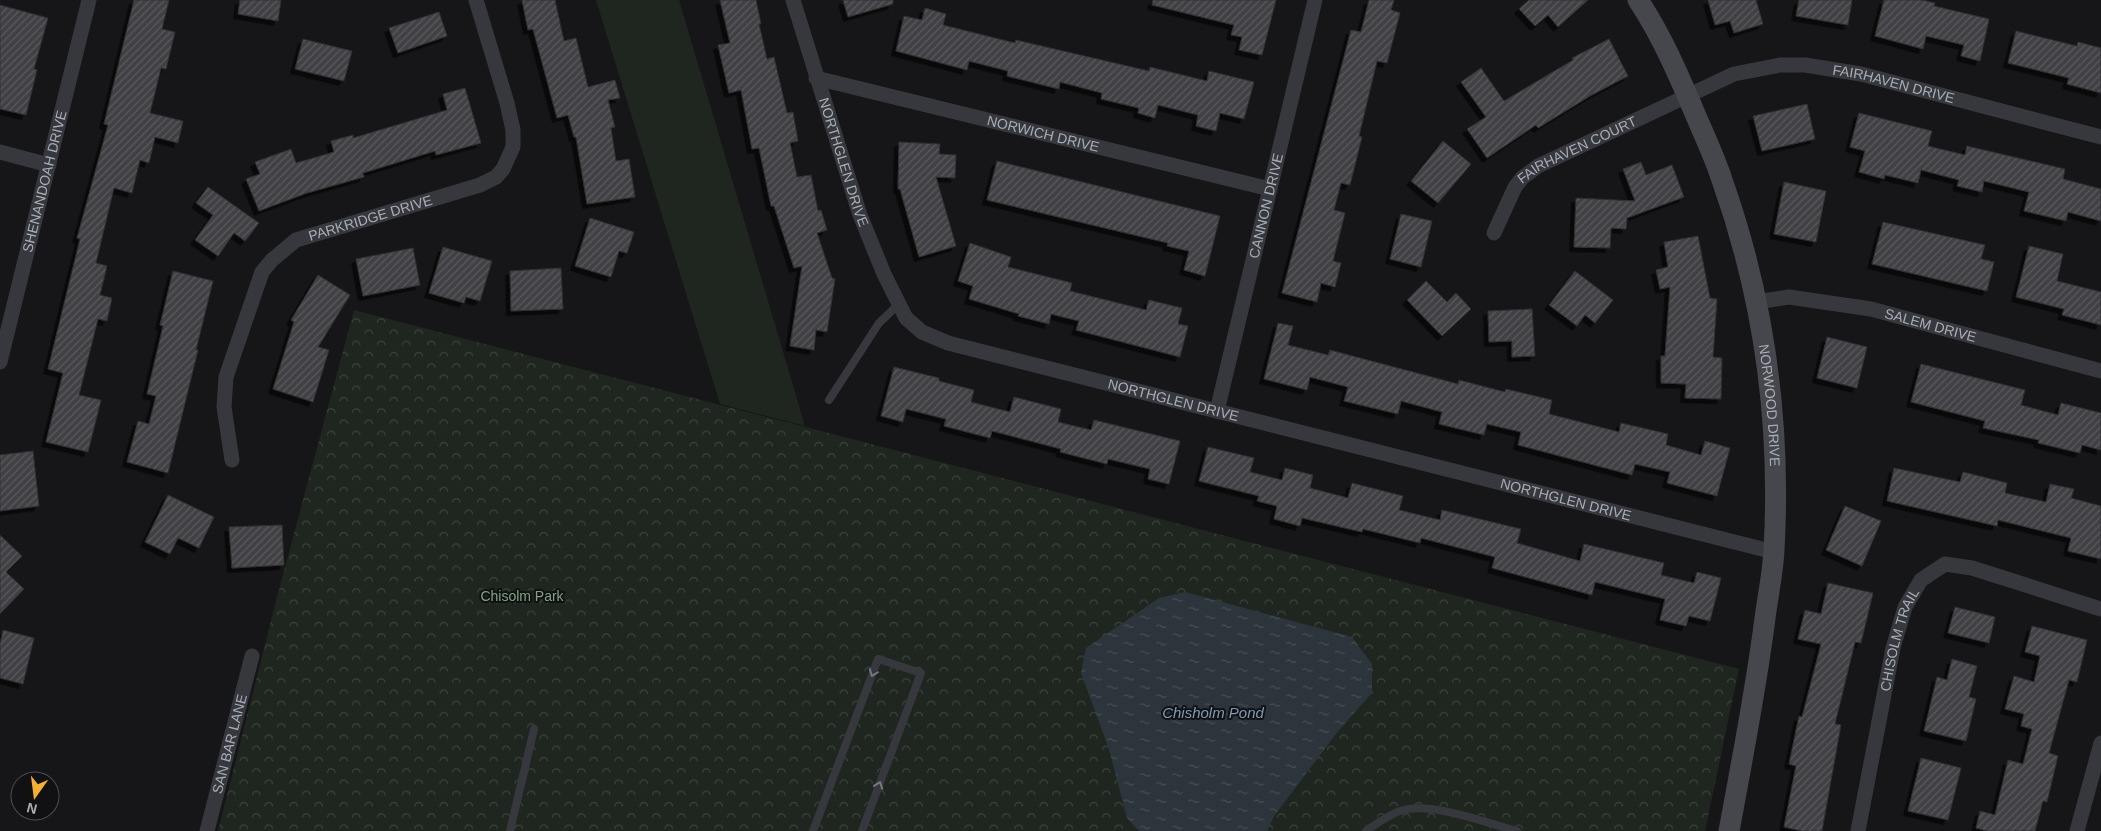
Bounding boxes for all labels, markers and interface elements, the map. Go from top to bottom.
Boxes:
street label: FAIRHAVEN DRIVE [1831,62,1956,106]
street label: NORTHGLEN DRIVE [816,96,872,229]
street label: SHENANDOAH DRIVE [19,109,70,254]
street label: NORWICH DRIVE [986,112,1101,155]
street label: FAIRHAVEN COURT [1514,113,1640,187]
street label: CANNON DRIVE [1246,152,1286,260]
street label: PARKRIDGE DRIVE [307,192,434,244]
street label: SALEM DRIVE [1883,305,1978,345]
street label: NORWOOD DRIVE [1756,343,1783,467]
street label: NORTHGLEN DRIVE [1106,376,1240,424]
street label: NORTHGLEN DRIVE [1499,475,1633,524]
street label: CHISOLM TRAIL [1877,585,1922,693]
park label: Chisolm Park [480,588,565,604]
one-way arrow [869,668,879,677]
street label: SAN BAR LANE [209,692,250,795]
water label: Chisholm Pond [1162,704,1265,721]
north arrow [10,771,60,821]
one-way arrow [873,781,883,790]
text: N [25,800,39,818]

